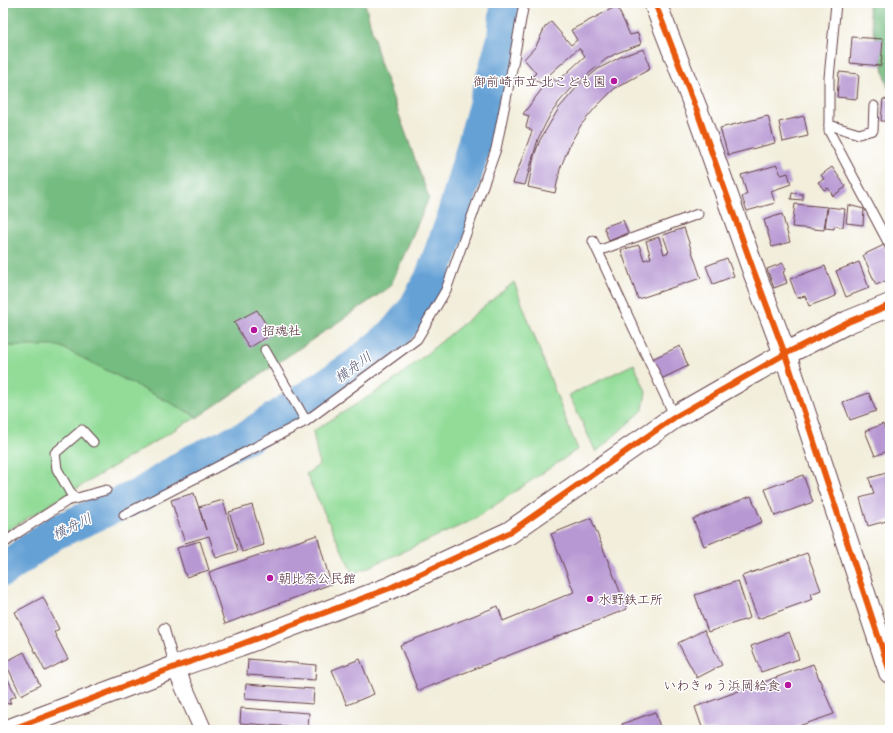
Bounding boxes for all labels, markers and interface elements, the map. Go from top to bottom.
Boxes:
place label: 御前崎市立 北こども園 [473,72,606,90]
marker: 御前崎市立 北こども園 [609,76,619,86]
place label: 招魂社 [262,321,301,339]
marker: 招魂社 [249,325,259,335]
water label: 横舟川 [330,347,375,387]
water label: 横舟川 [49,508,95,543]
place label: 朝比奈公民館 [278,569,356,587]
marker: 朝比奈公民館 [265,573,275,583]
place label: 水野鉄工所 [598,590,663,608]
marker: 水野鉄工所 [585,594,595,604]
place label: いわきゅう浜岡給食 [663,676,780,694]
marker: いわきゅう浜岡給食 [783,680,793,690]

